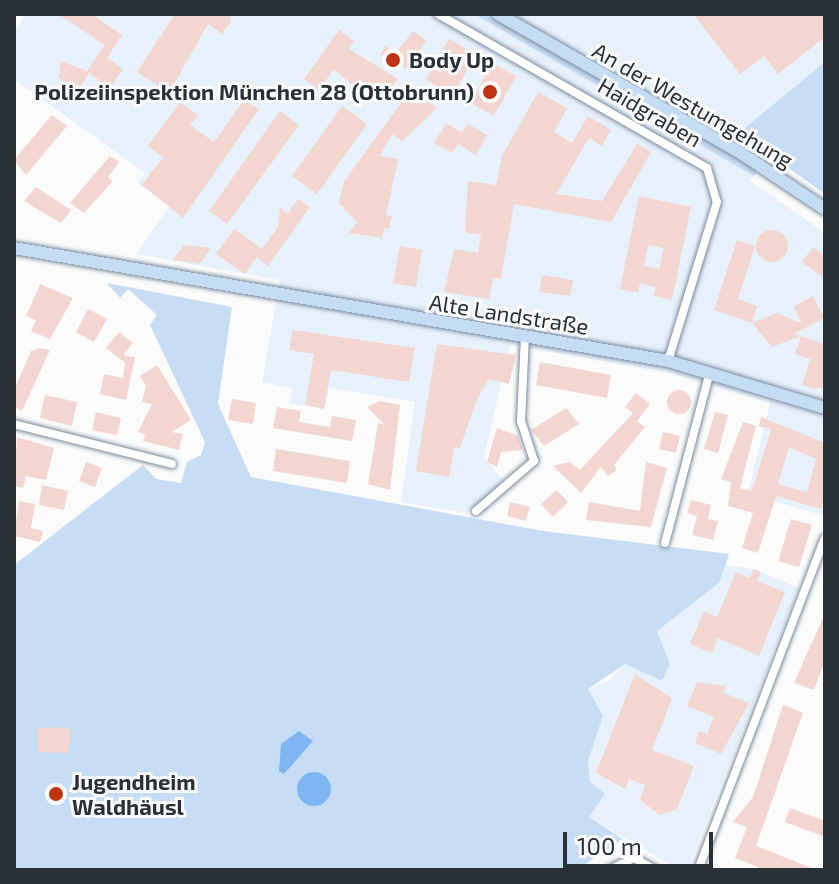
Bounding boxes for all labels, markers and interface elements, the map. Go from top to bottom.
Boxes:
street label: An der Westumgehung [588,37,798,173]
place label: Body Up [409,47,495,73]
marker: Body Up [384,51,402,69]
street label: Haidgraben [594,72,706,152]
place label: Polizeiinspektion München 28 (Ottobrunn) [34,79,474,105]
marker: Polizeiinspektion München 28 (Ottobrunn) [481,83,499,101]
street label: Alte Landstraße [427,288,591,340]
place label: Jugendheim Waldhäusl [72,768,196,820]
marker: Jugendheim Waldhäusl [47,785,65,803]
scale bar [567,816,717,866]
text: 100 m [577,831,642,860]

